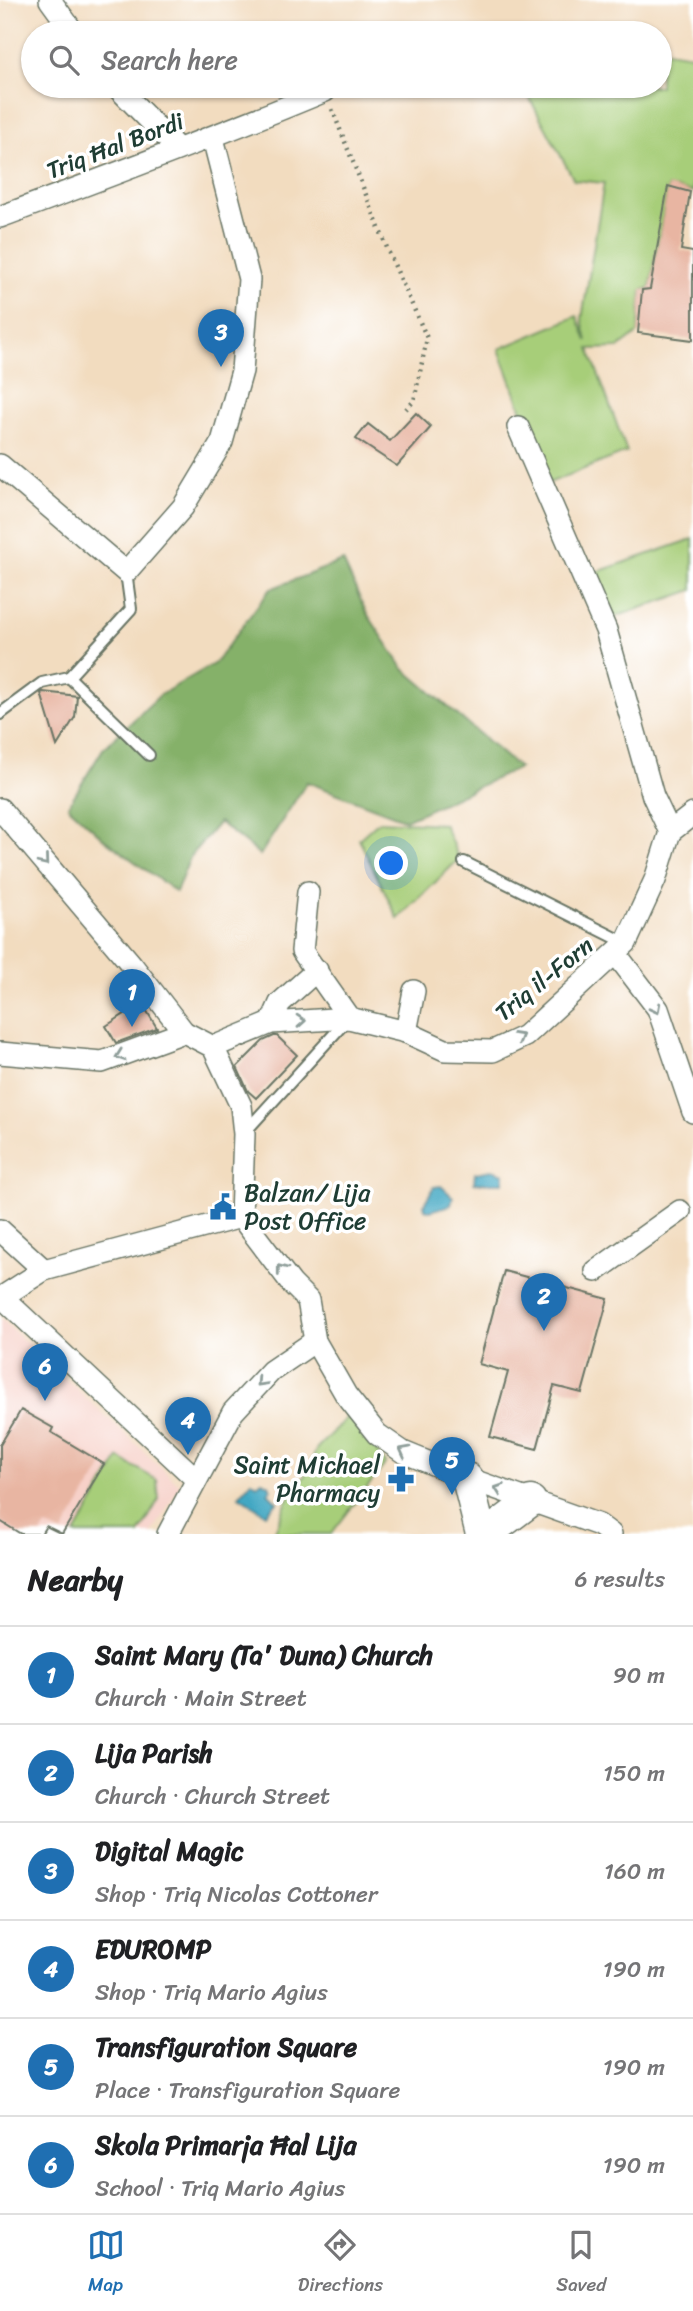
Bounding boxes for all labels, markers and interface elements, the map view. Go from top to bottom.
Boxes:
search box [21,21,672,98]
text: Search here [101,37,238,83]
icon: search [45,41,83,79]
street label: Triq Ħal Bordi [40,100,191,191]
pin: 3 [198,309,244,367]
your location [374,846,408,880]
one-way arrow [36,853,48,866]
street label: Triq il-Forn [485,926,603,1032]
pin: 1 [109,969,155,1027]
one-way arrow [647,1002,661,1015]
one-way arrow [296,1014,307,1029]
one-way arrow [512,1032,525,1045]
one-way arrow [114,1047,126,1061]
place label: Balzan/ Lija Post Office [244,1172,371,1242]
public building icon: Balzan/ Lija Post Office [208,1192,238,1222]
one-way arrow [276,1264,289,1277]
pin: 2 [521,1273,567,1331]
pin: 6 [22,1343,68,1401]
one-way arrow [257,1374,270,1387]
pin: 4 [165,1397,211,1455]
pin: 5 [429,1437,475,1495]
place label: Saint Michael Pharmacy [234,1444,381,1514]
one-way arrow [399,1446,411,1460]
pharmacy icon: Saint Michael Pharmacy [386,1464,416,1494]
one-way arrow [493,1483,506,1497]
text: Nearby [28,1553,123,1607]
text: 6 results [575,1559,665,1600]
text: Saint Mary (Ta' Duna) Church [95,1632,433,1678]
text: 1 [46,1655,56,1696]
text: 90 m [613,1655,665,1696]
text: Church · Main Street [95,1678,307,1719]
text: Lija Parish [95,1730,213,1776]
text: 2 [44,1753,58,1794]
text: 150 m [603,1753,665,1794]
text: Church · Church Street [95,1776,330,1817]
text: Digital Magic [95,1828,244,1874]
text: 3 [45,1851,57,1892]
text: 160 m [604,1851,665,1892]
text: Shop · Triq Nicolas Cottoner [95,1874,377,1915]
text: EDUROMP [95,1926,211,1972]
text: 4 [44,1949,58,1990]
text: 190 m [603,1949,665,1990]
text: Shop · Triq Mario Agius [95,1972,328,2013]
text: Transfiguration Square [95,2024,357,2070]
text: 5 [44,2047,58,2088]
text: 190 m [603,2047,665,2088]
text: Place · Transfiguration Square [95,2070,400,2111]
text: Skola Primarja Ħal Lija [95,2122,356,2168]
text: 6 [44,2145,58,2186]
text: 190 m [603,2145,665,2186]
text: School · Triq Mario Agius [95,2168,345,2209]
tab: Map [87,2226,125,2301]
tab: Directions [298,2226,383,2301]
tab: Saved [556,2226,606,2301]

